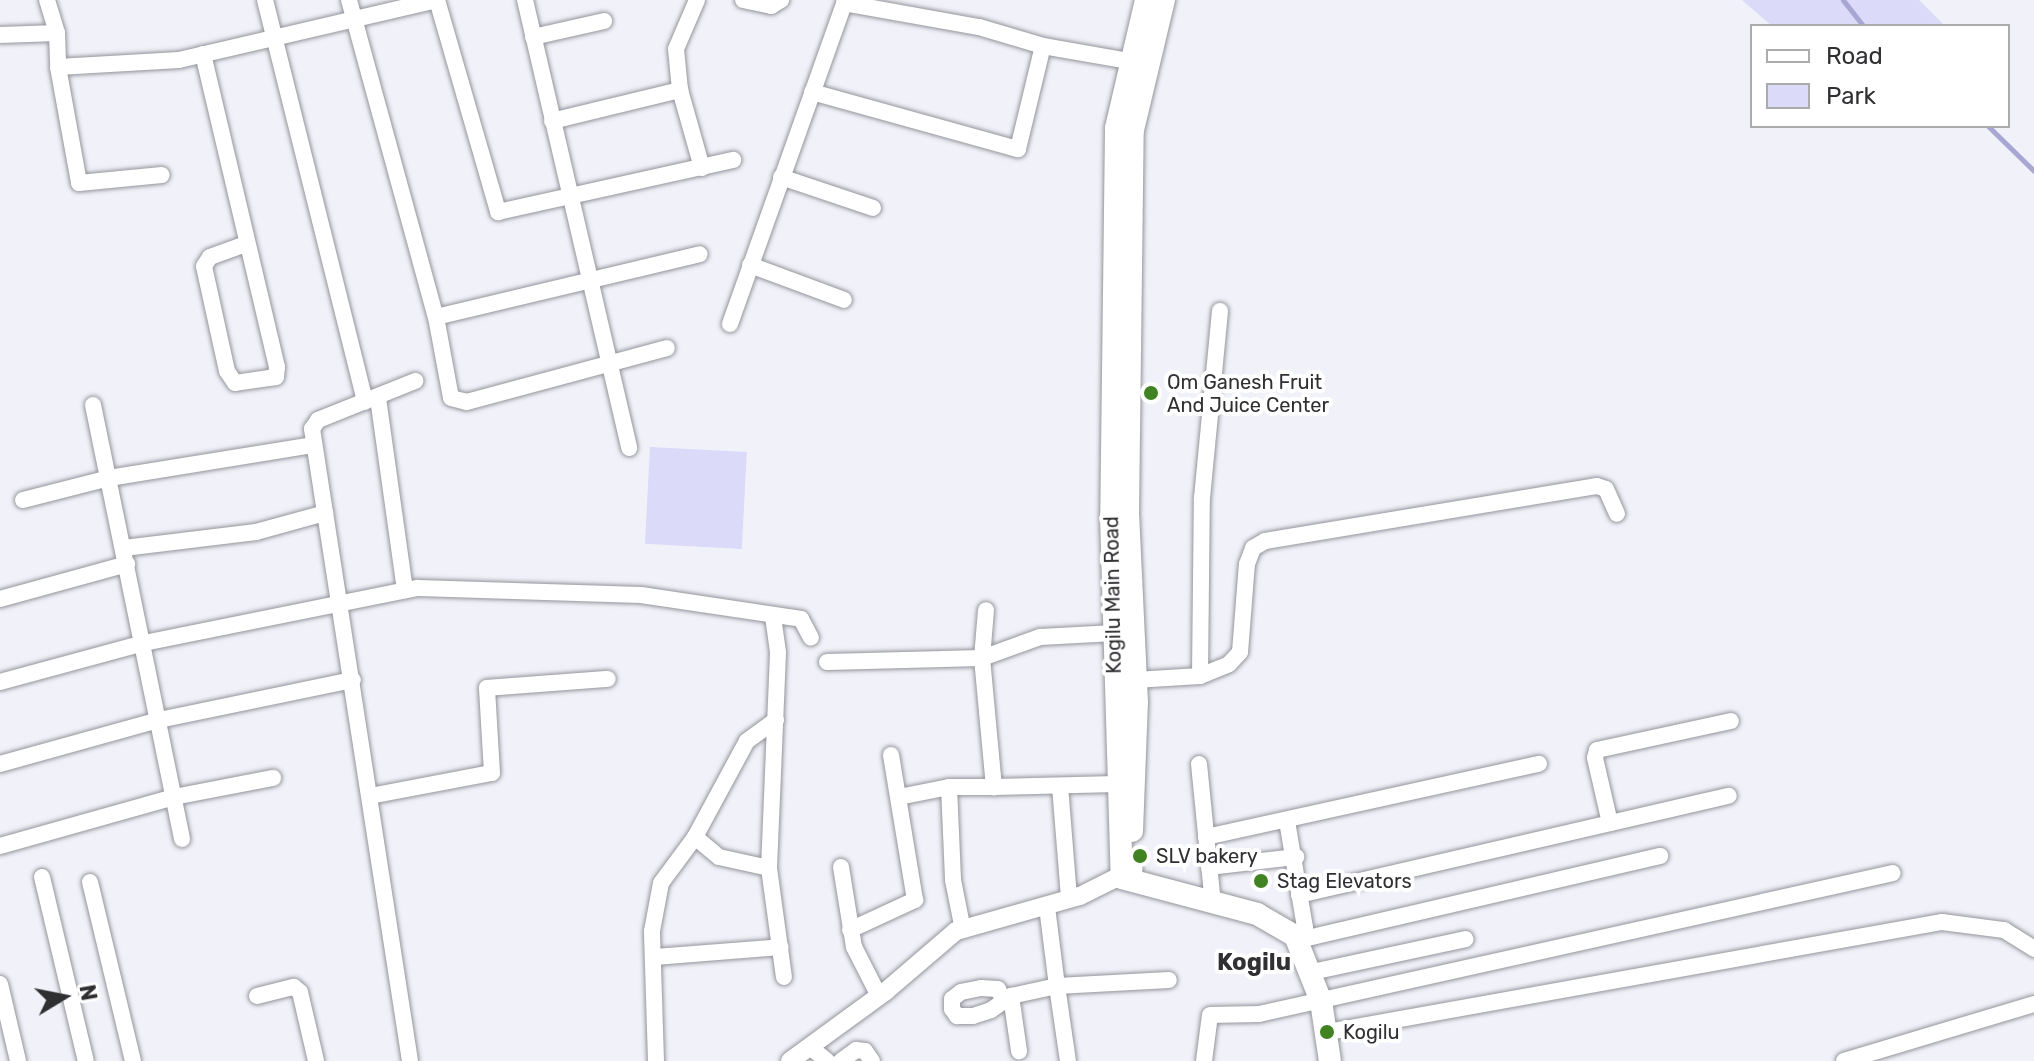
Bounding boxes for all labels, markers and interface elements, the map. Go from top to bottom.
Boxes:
legend [1750,24,2010,128]
text: Road [1826,42,1883,70]
text: Park [1826,82,1876,110]
place label: Om Ganesh Fruit And Juice Center [1167,370,1329,417]
marker: Om Ganesh Fruit And Juice Center [1142,384,1160,402]
street label: Kogilu Main Road [1100,516,1126,674]
place label: SLV bakery [1156,844,1258,868]
marker: SLV bakery [1131,847,1149,865]
place label: Stag Elevators [1277,869,1412,893]
marker: Stag Elevators [1252,872,1270,890]
district label: Kogilu [1217,949,1291,977]
north arrow [24,957,104,1037]
text: N [73,983,103,1003]
place label: Kogilu [1343,1020,1400,1044]
marker: Kogilu [1318,1023,1336,1041]

